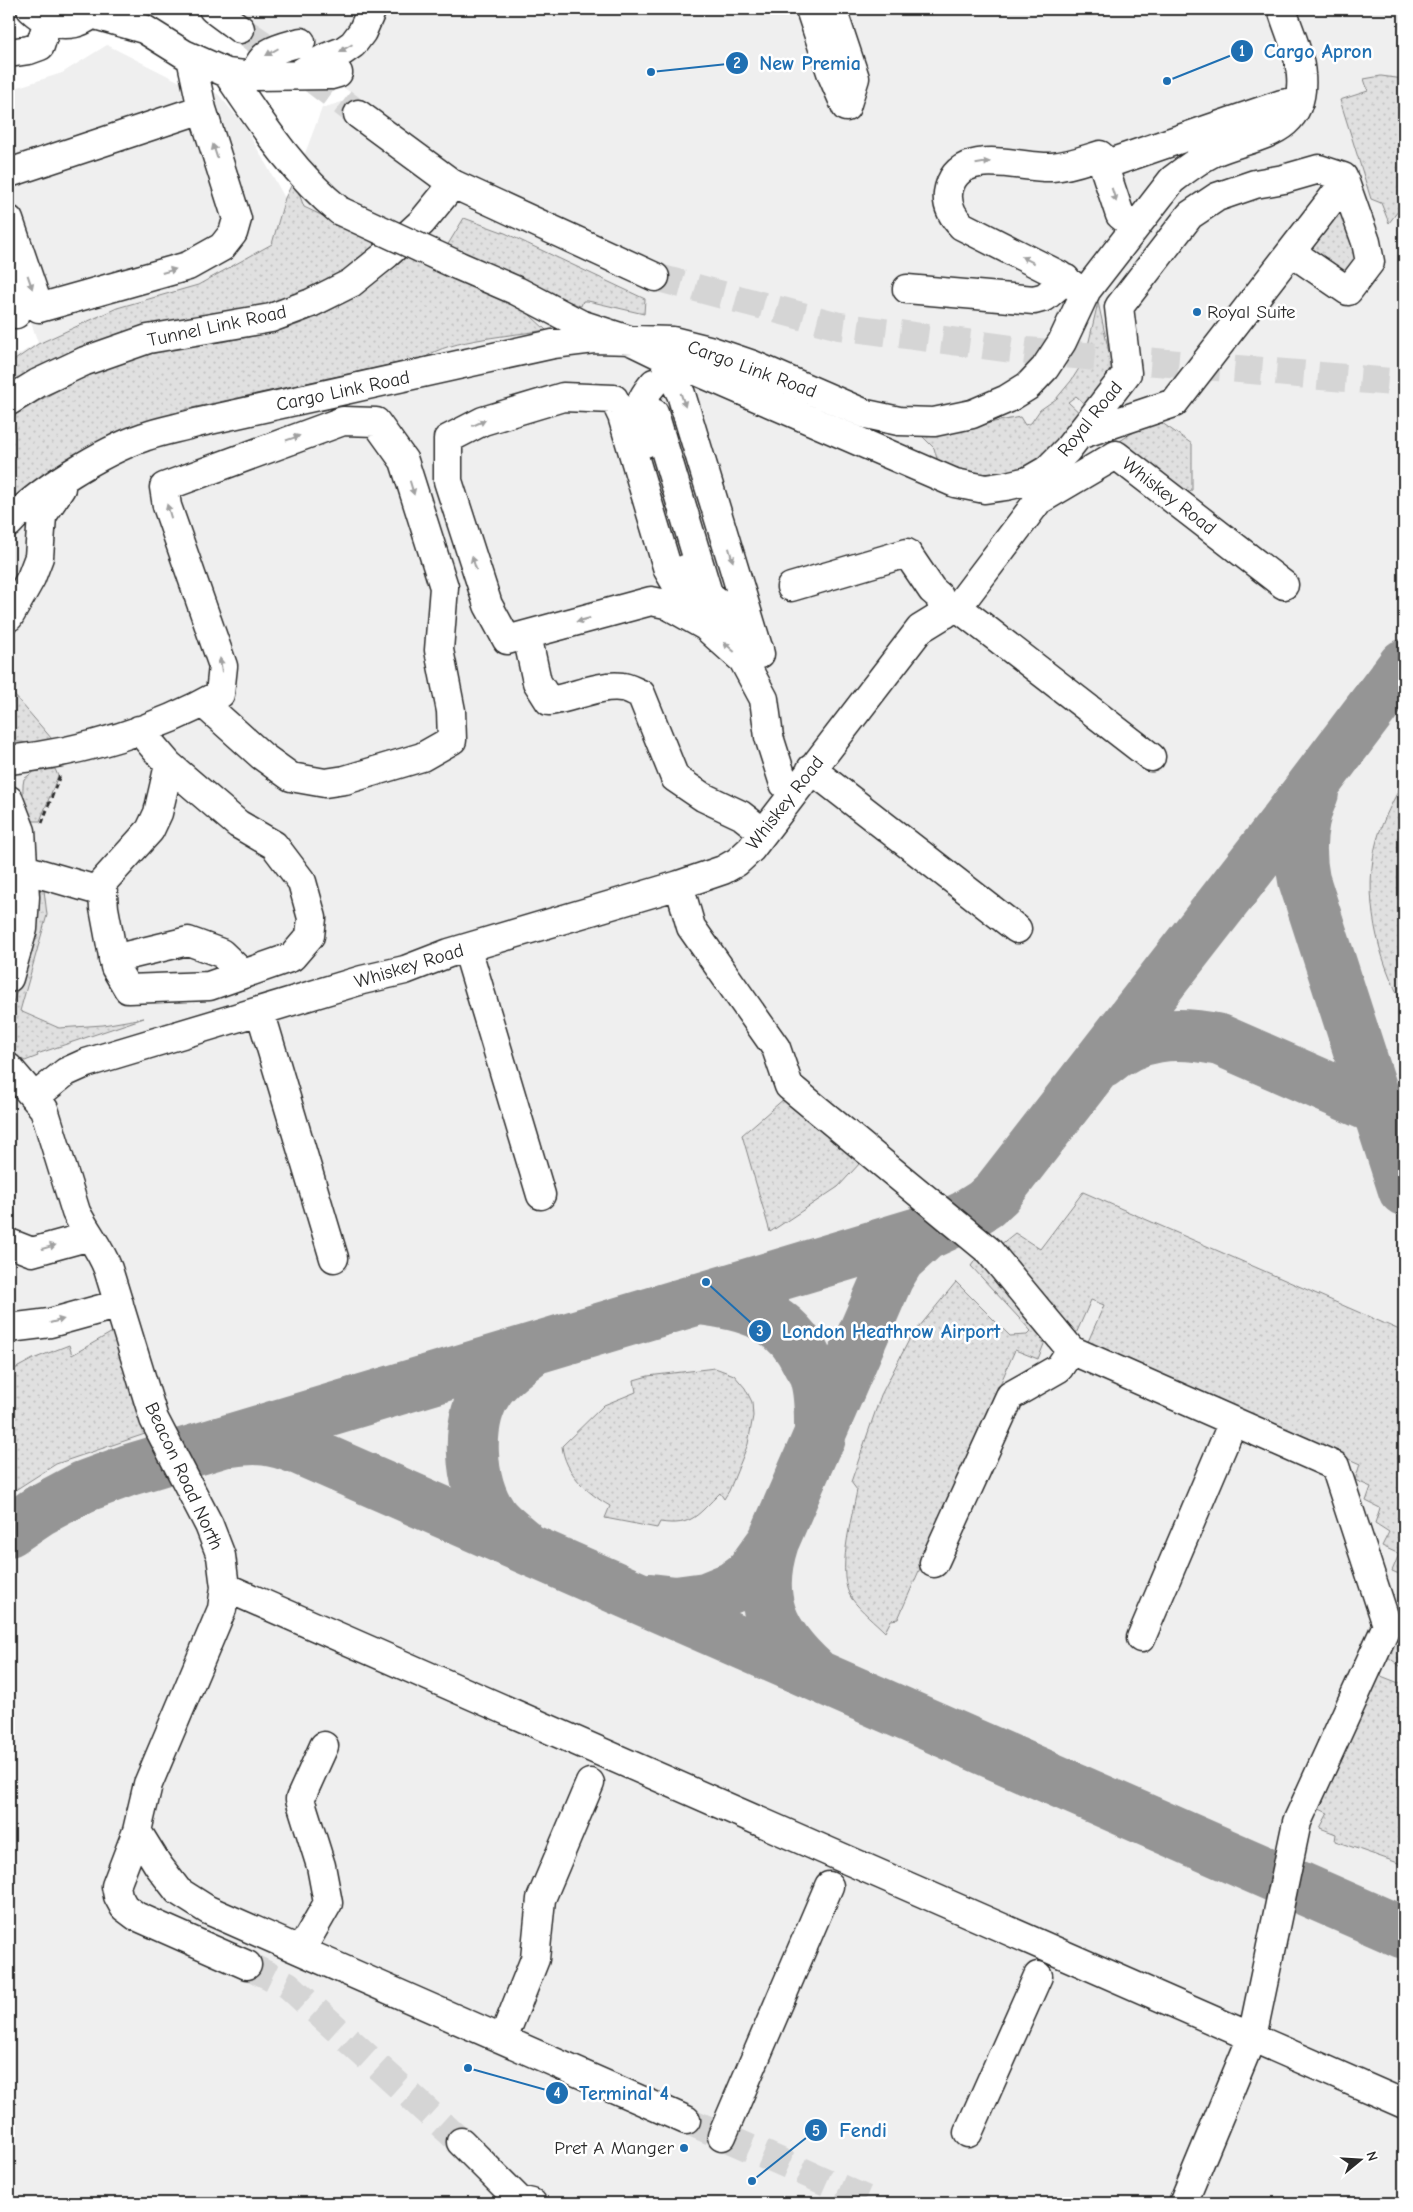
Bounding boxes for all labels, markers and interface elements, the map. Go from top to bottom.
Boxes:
callout: Cargo Apron [1229,34,1383,69]
text: Cargo Apron [1264,40,1372,63]
text: 1 [1239,42,1245,60]
one-way arrow [339,44,352,53]
callout: New Premia [724,45,871,80]
one-way arrow [265,47,278,56]
text: New Premia [759,52,861,75]
text: 2 [733,54,741,72]
one-way arrow [211,143,219,158]
one-way arrow [976,158,992,166]
one-way arrow [1111,188,1118,203]
one-way arrow [1021,256,1035,264]
one-way arrow [162,267,177,275]
one-way arrow [27,275,34,290]
street label: Tunnel Link Road [145,301,289,351]
place label: Royal Suite [1207,301,1295,323]
marker: Royal Suite [1191,306,1203,318]
street label: Cargo Link Road [684,335,820,403]
street label: Cargo Link Road [274,366,412,416]
street label: Royal Road [1053,377,1127,461]
one-way arrow [680,393,687,408]
one-way arrow [472,419,486,427]
one-way arrow [286,434,301,442]
street label: Whiskey Road [1118,453,1220,539]
one-way arrow [409,481,417,496]
one-way arrow [165,504,173,519]
one-way arrow [728,548,736,563]
one-way arrow [470,555,478,570]
one-way arrow [576,616,591,624]
one-way arrow [723,641,735,653]
one-way arrow [216,657,224,673]
street label: Whiskey Road [742,752,828,854]
street label: Whiskey Road [352,939,466,993]
one-way arrow [42,1243,57,1251]
callout: London Heathrow Airport [747,1314,1011,1349]
one-way arrow [49,1317,64,1325]
text: London Heathrow Airport [782,1320,1001,1343]
text: 3 [756,1322,764,1340]
street label: Beacon Road North [140,1399,228,1553]
callout: Terminal 4 [544,2075,679,2110]
text: Terminal 4 [579,2082,669,2105]
text: 4 [553,2084,561,2102]
callout: Fendi [804,2113,897,2148]
text: Fendi [839,2119,887,2142]
text: 5 [812,2122,820,2140]
north arrow [1336,2134,1386,2184]
place label: Pret A Manger [554,2137,674,2159]
marker: Pret A Manger [678,2142,690,2154]
text: N [1362,2149,1381,2163]

